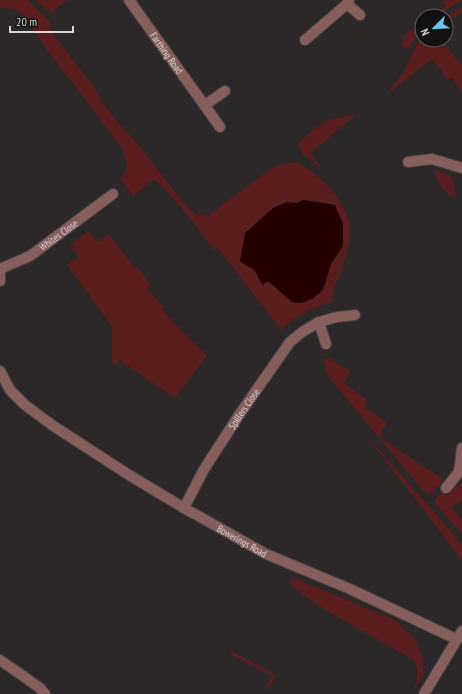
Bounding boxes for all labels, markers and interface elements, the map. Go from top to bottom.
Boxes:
scale bar [10,8,73,34]
north arrow [414,8,454,48]
text: 20 m [16,14,37,29]
text: N [417,26,432,38]
street label: Farthing Road [147,29,186,76]
street label: Whites Close [37,216,80,253]
street label: Spillers Close [225,386,262,432]
street label: Bowerings Road [215,522,269,560]

